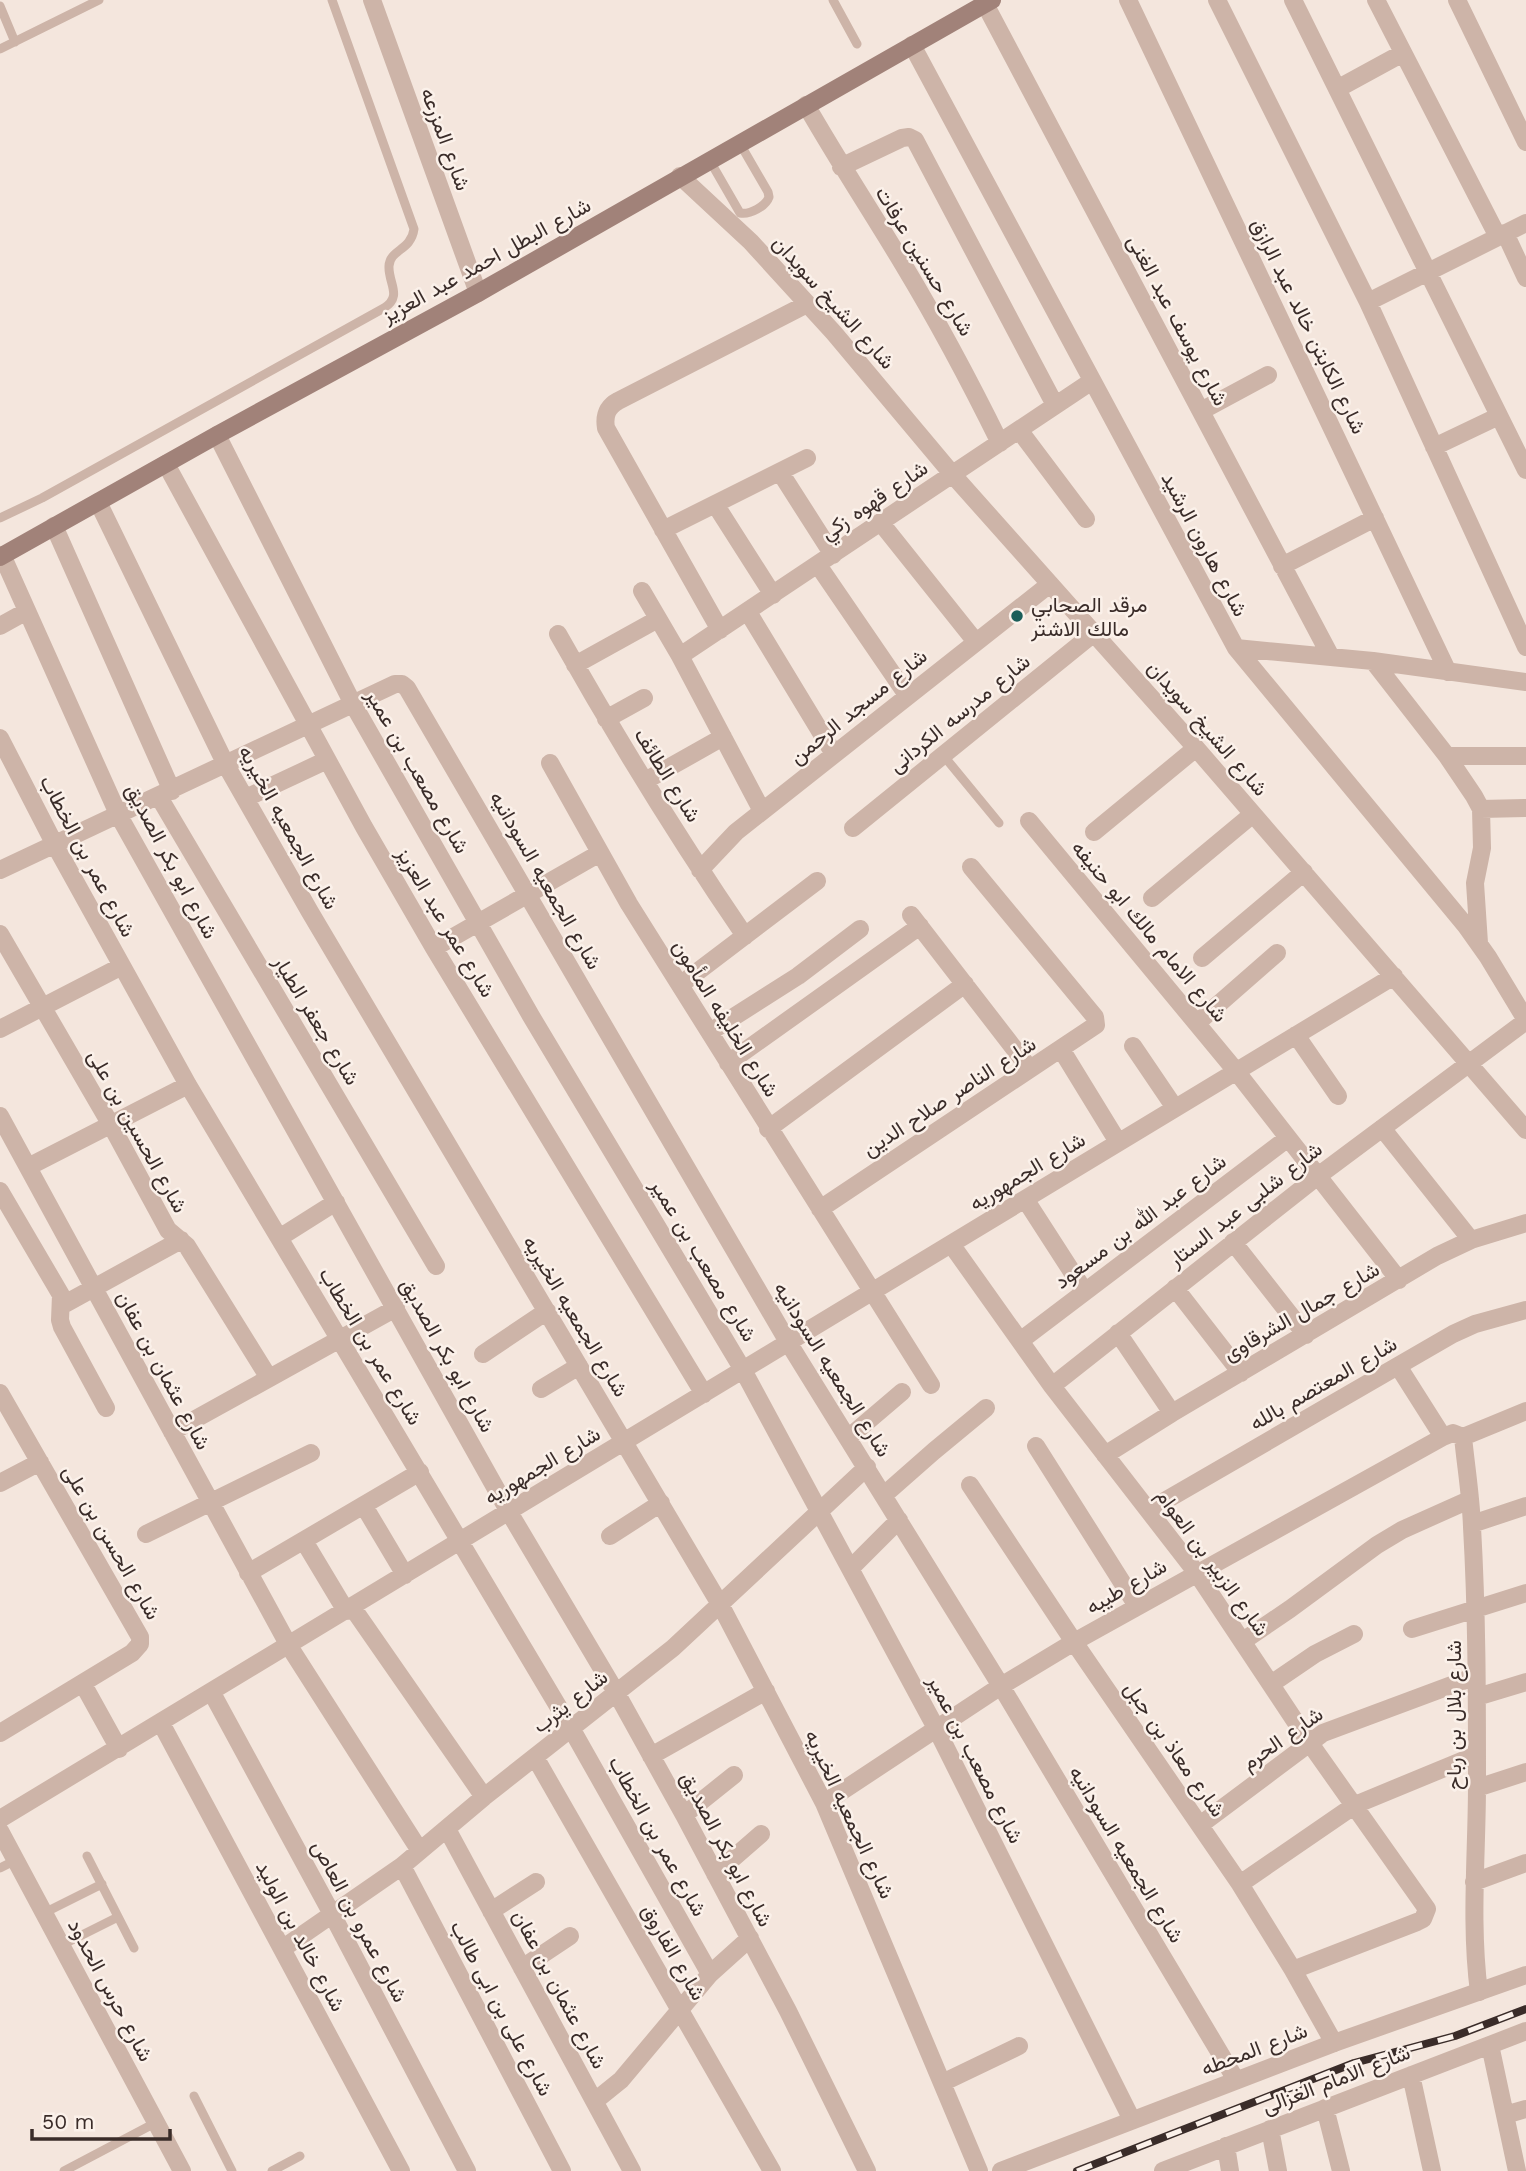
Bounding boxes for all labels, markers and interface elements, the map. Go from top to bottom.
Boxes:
street label: شارع المزرعه [414,84,476,194]
street label: شارع حسنين عرفات [869,182,979,341]
street label: شارع البطل احمد عبد العزيز [376,192,596,330]
street label: شارع الكابتن خالد عبد الرازق [1244,214,1372,439]
street label: شارع الشيخ سويدان [766,230,901,375]
street label: شارع يوسف عبد الغنى [1121,230,1234,411]
street label: شارع قهوه زكي [816,455,935,549]
street label: شارع هارون الرشيد [1155,468,1254,621]
place label: مرقد الصحابي مالك الاشتر [1030,592,1147,642]
marker: مرقد الصحابي مالك الاشتر [1009,608,1025,624]
street label: شارع مسجد الرحمن [784,643,933,771]
street label: شارع مدرسه الكردانى [883,648,1036,779]
street label: شارع الشيخ سويدان [1141,655,1274,802]
street label: شارع مصعب بن عمير [359,684,475,858]
street label: شارع الطائف [628,723,707,828]
street label: شارع الجمعيه الخيريه [232,741,344,914]
street label: شارع عمر بن الخطاب [33,771,141,942]
street label: شارع ابو بكر الصديق [119,779,223,944]
street label: شارع الجمعيه السودانيه [483,786,607,975]
street label: شارع الامام مالك ابو حنيفه [1065,835,1233,1028]
street label: شارع عمر عبد العزيز [389,842,501,1003]
street label: شارع الخليفه المأمون [666,935,784,1102]
street label: شارع جعفر الطيار [266,950,365,1090]
street label: شارع الناصر صلاح الدين [858,1031,1041,1163]
street label: شارع الحسين بن على [81,1045,193,1218]
street label: شارع الجمهوريه [964,1127,1091,1217]
street label: شارع شلبى عبد الستار [1162,1136,1328,1274]
street label: شارع عبد الله بن مسعود [1049,1148,1232,1295]
street label: شارع مصعب بن عمير [643,1173,762,1347]
street label: شارع الجمعيه الخيريه [516,1231,634,1402]
street label: شارع جمال الشرقاوى [1218,1256,1385,1368]
street label: شارع عمر بن الخطاب [312,1263,428,1430]
street label: شارع ابو بكر الصديق [394,1274,501,1437]
street label: شارع الجمعيه السودانيه [767,1277,897,1462]
street label: شارع عثمان بن عفان [110,1286,216,1455]
street label: شارع المعتصم بالله [1245,1331,1402,1437]
street label: شارع الجمهوريه [479,1421,606,1511]
street label: شارع الحسن بن على [56,1460,166,1625]
street label: شارع الزبير بن العوام [1150,1484,1275,1642]
street label: شارع طيبه [1081,1553,1172,1621]
street label: شارع بلال بن رباح [1441,1640,1468,1790]
street label: شارع يثرب [528,1664,614,1740]
street label: شارع مصعب بن عمير [921,1670,1029,1848]
street label: شارع معاذ بن جبل [1117,1677,1231,1823]
street label: شارع الحرم [1236,1701,1329,1777]
street label: شارع الجمعيه الخيريه [798,1726,900,1903]
street label: شارع عمر بن الخطاب [602,1751,712,1921]
street label: شارع الجمعيه السودانيه [1063,1761,1190,1948]
street label: شارع ابو بكر الصديق [674,1767,778,1932]
street label: شارع عمرو بن العاص [305,1836,413,2007]
street label: شارع خالد بن الوليد [249,1856,351,2017]
street label: شارع الفاروق [635,1899,712,2006]
street label: شارع عثمان بن عفان [506,1905,612,2074]
street label: شارع حرس الحدود [61,1915,159,2066]
street label: شارع على بن ابى طالب [443,1916,559,2101]
street label: شارع المحطه [1197,2017,1311,2083]
street label: شارع الامام الغزالى [1258,2039,1414,2121]
scale bar [32,2098,170,2142]
text: 50 m [42,2109,94,2134]

